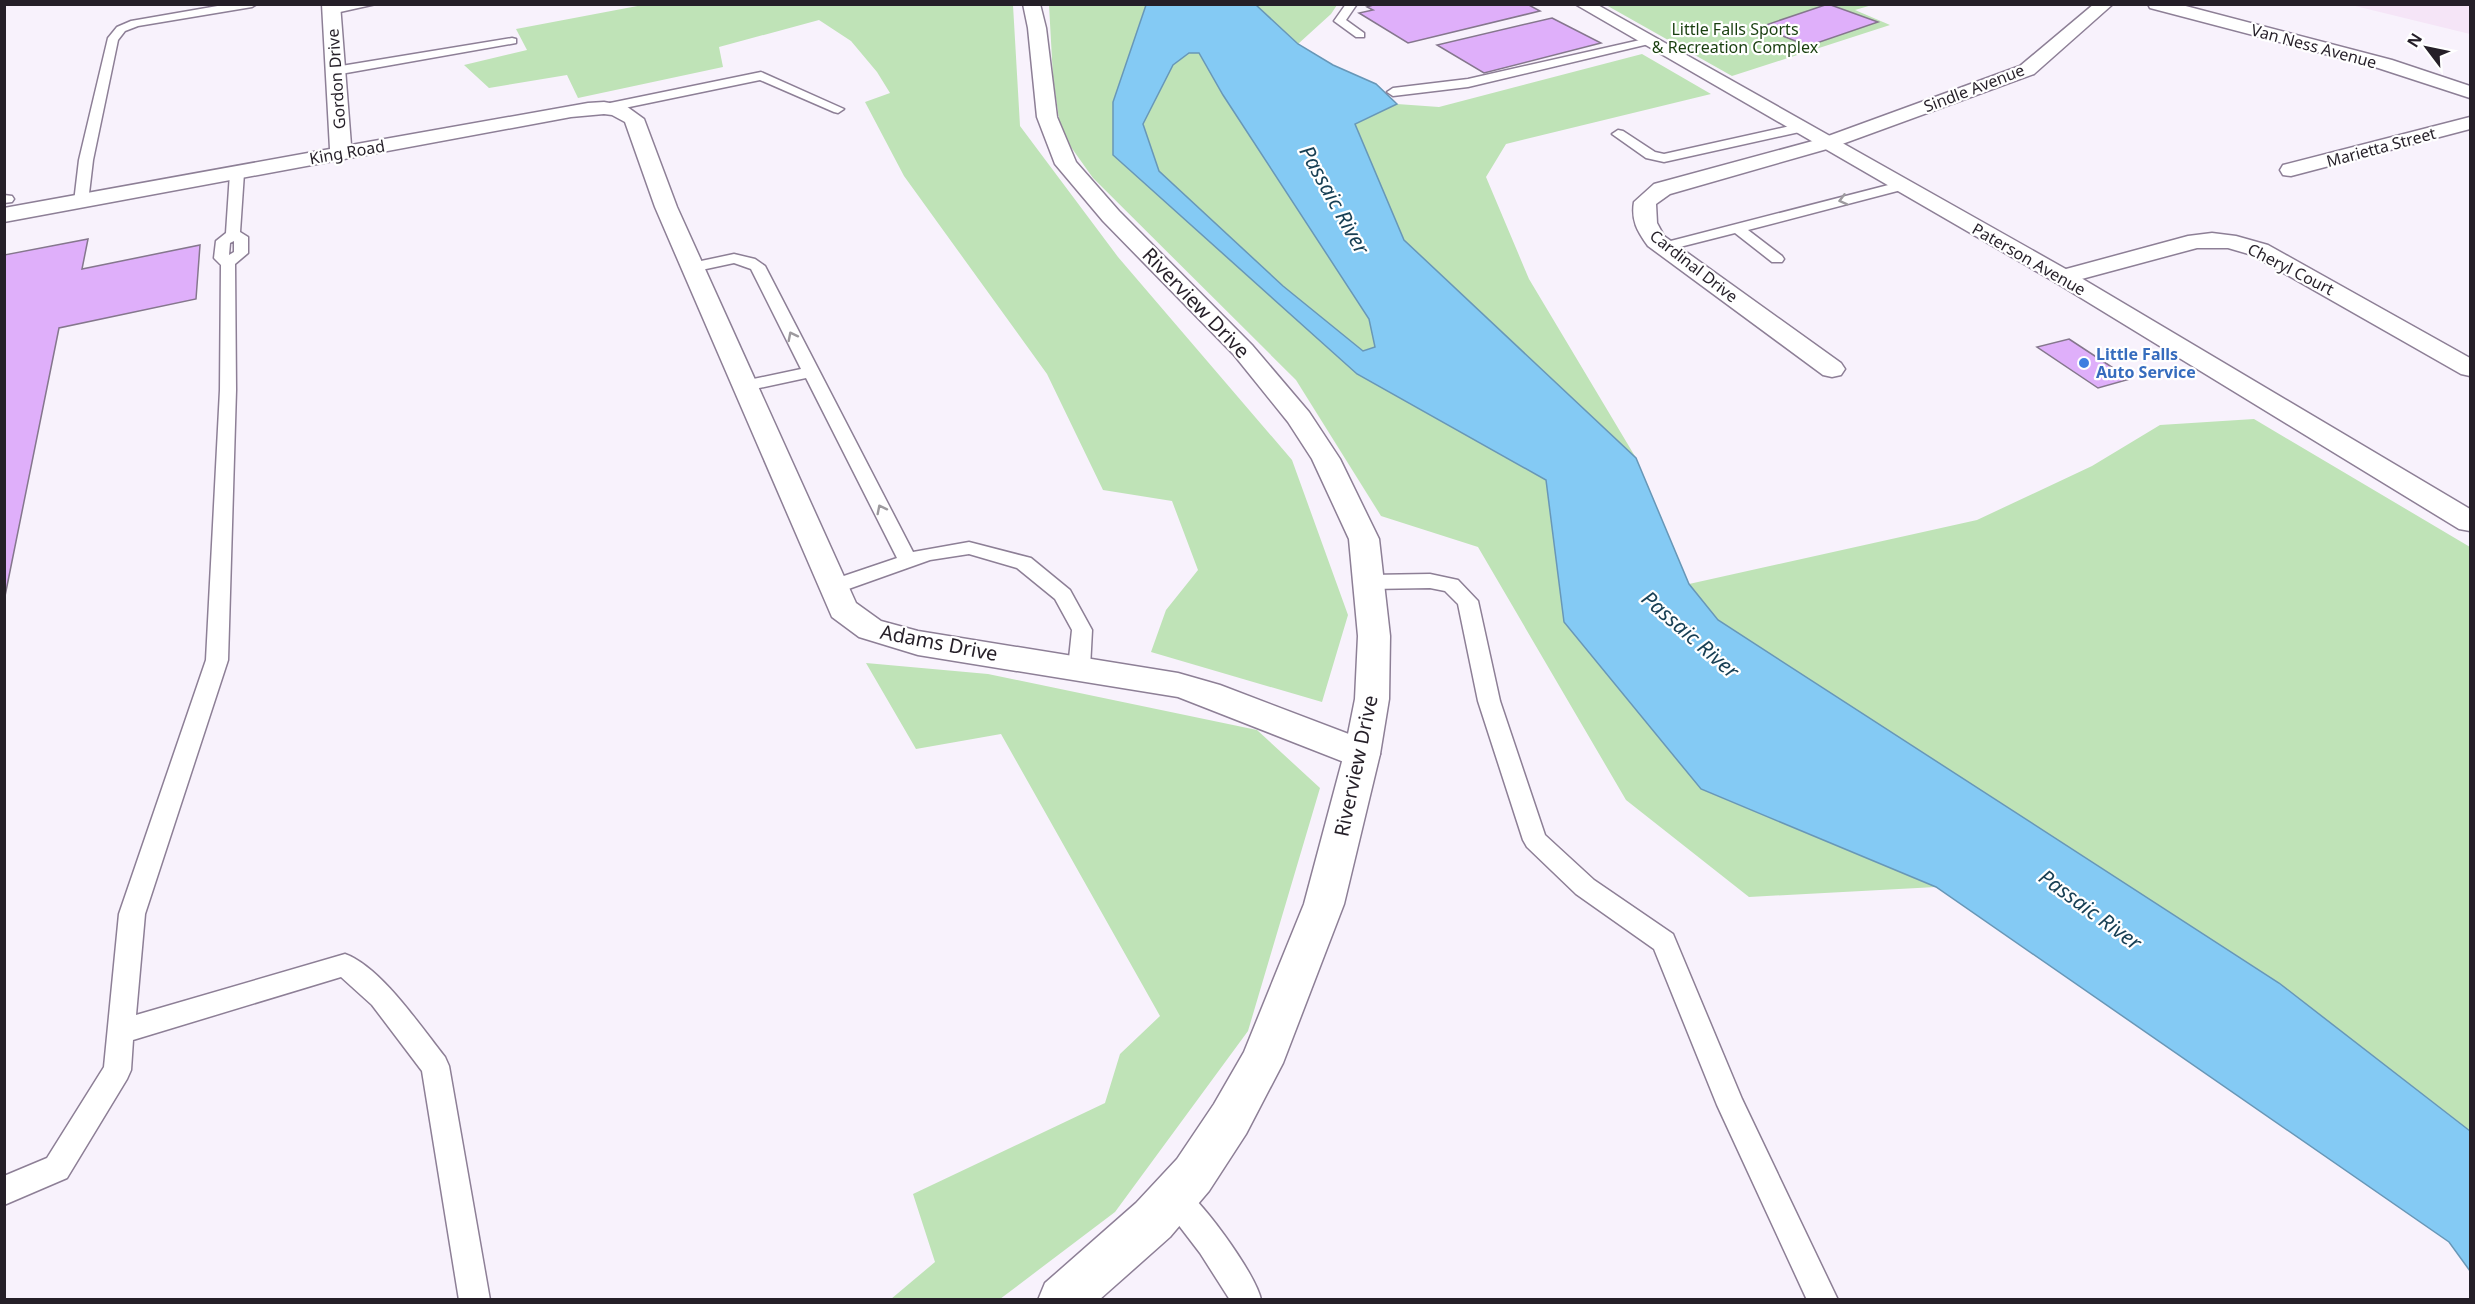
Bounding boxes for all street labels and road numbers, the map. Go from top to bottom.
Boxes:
street label: Van Ness Avenue [2249,19,2379,73]
street label: Gordon Drive [322,28,350,130]
street label: Sindle Avenue [1921,59,2027,117]
street label: Marietta Street [2324,122,2438,172]
street label: King Road [307,135,387,169]
street label: Paterson Avenue [1968,218,2090,300]
street label: Cardinal Drive [1645,225,1743,307]
street label: Cheryl Court [2244,238,2338,300]
street label: Riverview Drive [1137,242,1256,364]
street label: Adams Drive [878,618,1000,667]
street label: Riverview Drive [1327,693,1384,839]

